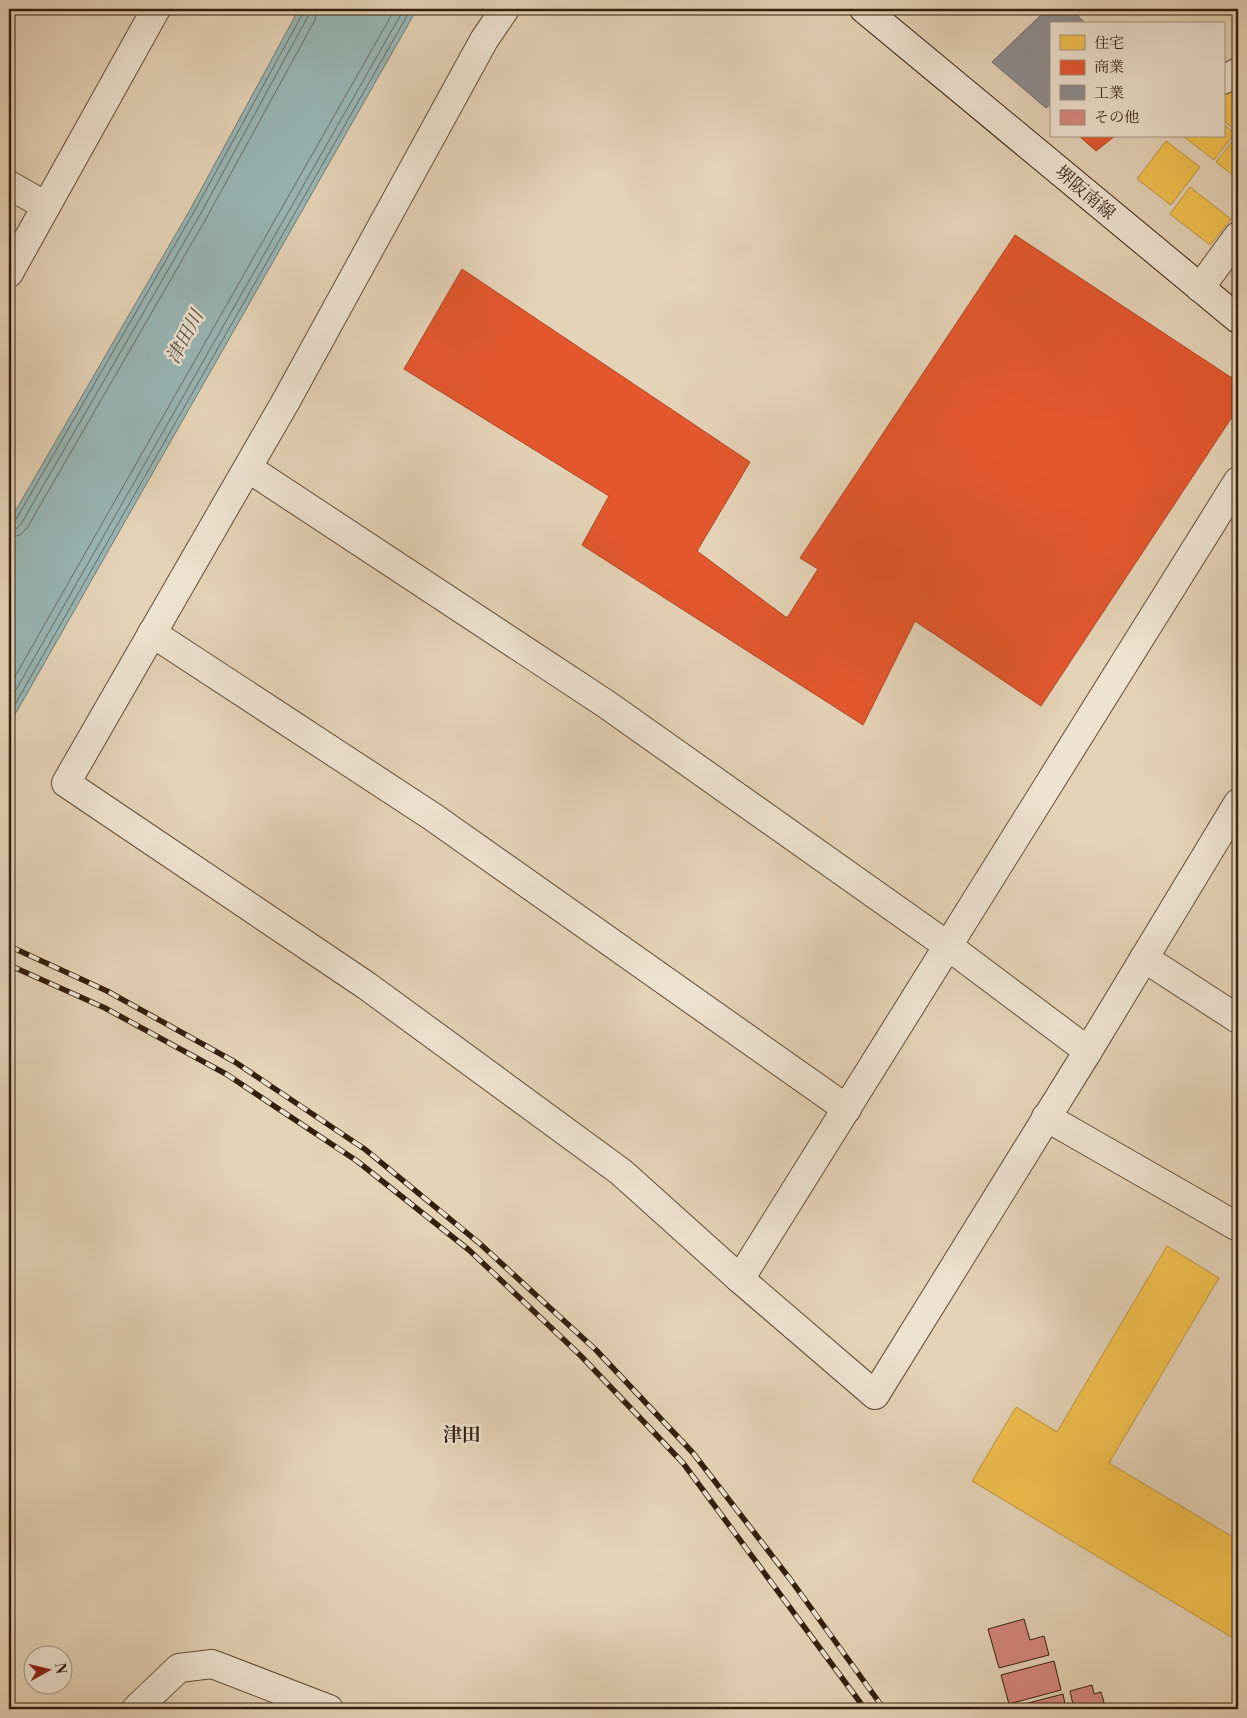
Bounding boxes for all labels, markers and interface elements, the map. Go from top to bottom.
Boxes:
legend [1050,22,1224,138]
text: 住宅 [1094,34,1124,53]
text: 商業 [1094,58,1124,77]
text: 工業 [1094,84,1124,103]
text: その他 [1094,108,1139,127]
street label: 堺阪南線 [1050,161,1120,225]
water label: 津田川 [161,304,210,368]
district label: 津田 [443,1423,481,1447]
north arrow [22,1646,72,1696]
text: N [50,1662,70,1675]

